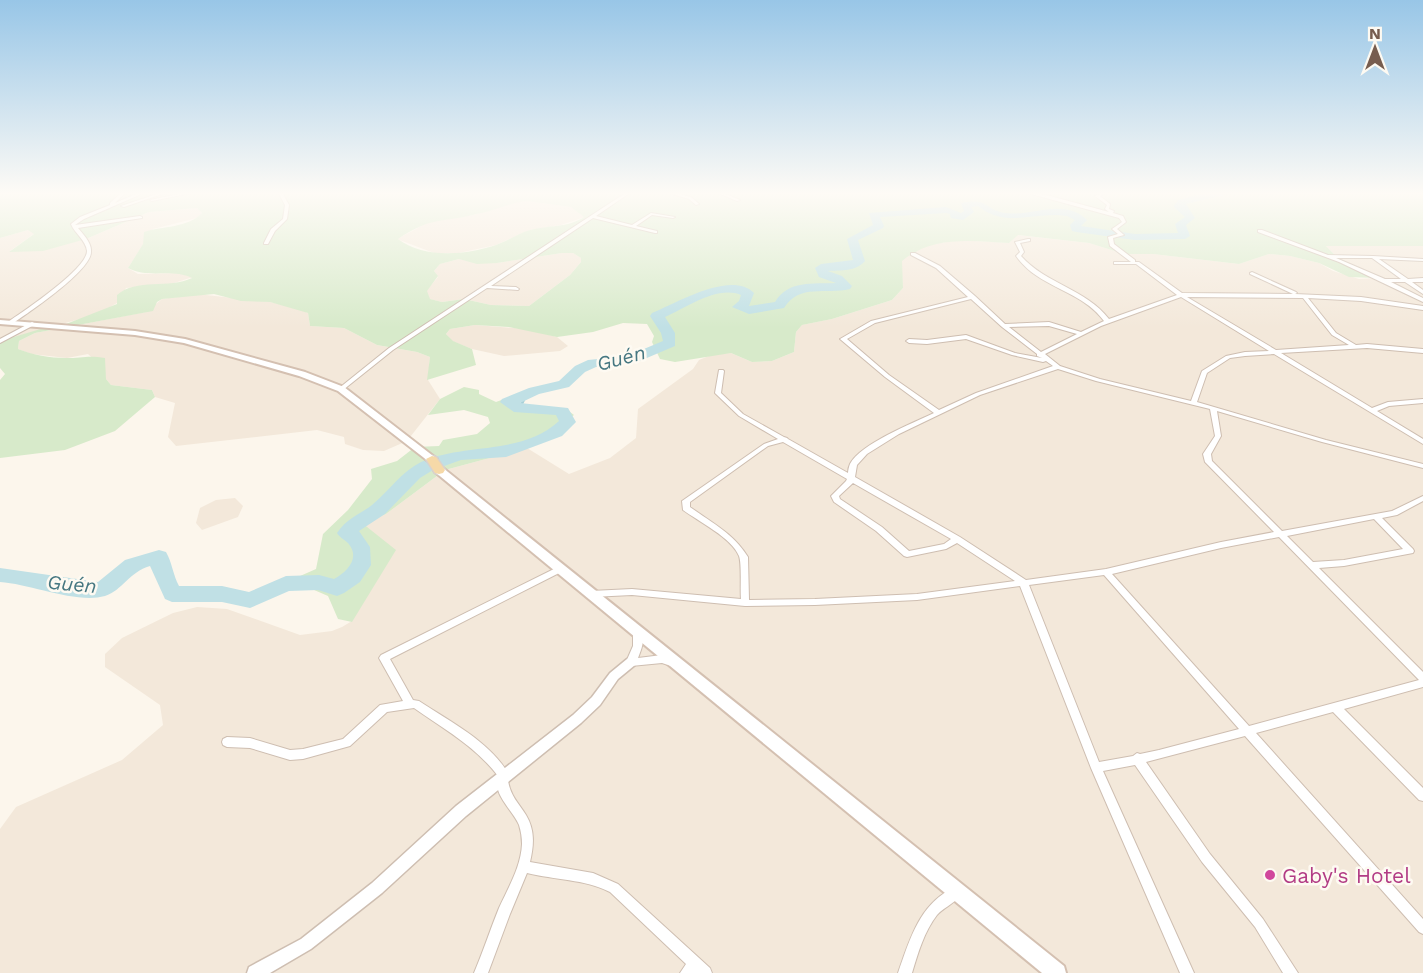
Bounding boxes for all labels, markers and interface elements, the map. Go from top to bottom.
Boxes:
north arrow [1345,18,1405,78]
text: N [1369,24,1381,43]
water label: Guén [594,340,648,376]
water label: Guén [46,570,98,598]
place label: Gaby's Hotel [1282,863,1411,888]
marker: Gaby's Hotel [1263,868,1277,882]

